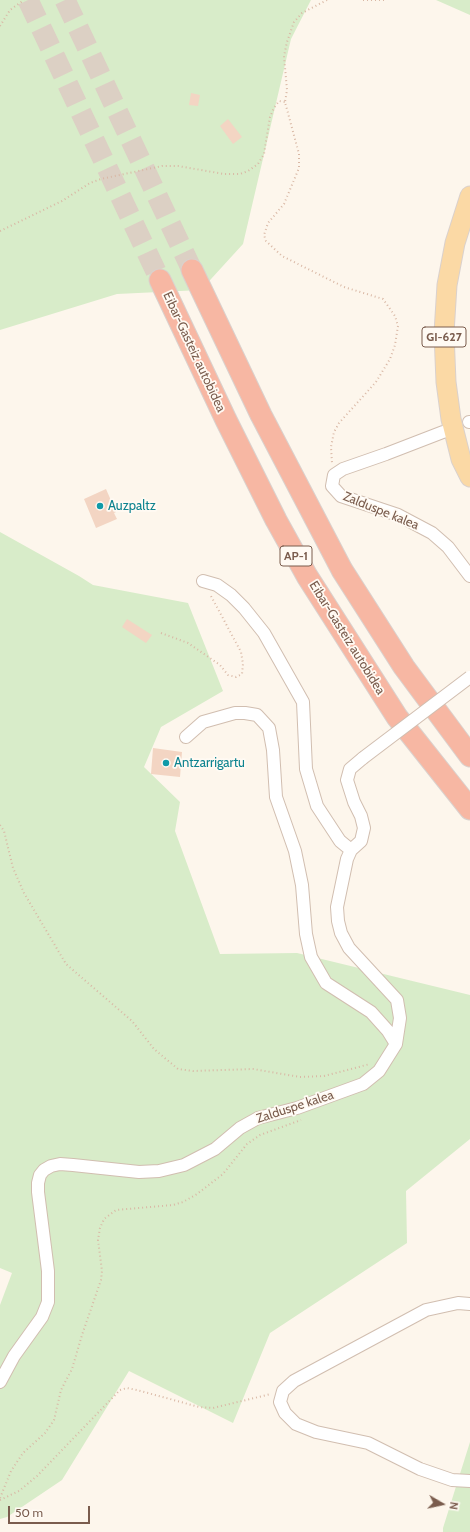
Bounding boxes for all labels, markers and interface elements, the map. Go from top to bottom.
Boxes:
street label: Eibar-Gasteiz autobidea [159,289,229,415]
road number: GI-627 [422,327,466,347]
street label: Zalduspe kalea [341,489,421,533]
place label: Auzpaltz [108,498,156,514]
marker: Auzpaltz [95,501,105,511]
road number: AP-1 [280,546,312,566]
street label: Eibar-Gasteiz autobidea [306,578,388,698]
place label: Antzarrigartu [174,755,245,771]
marker: Antzarrigartu [161,758,171,768]
street label: Zalduspe kalea [254,1087,336,1127]
north arrow [422,1484,462,1524]
scale bar [10,1498,92,1524]
text: N [446,1501,461,1511]
text: 50 m [15,1505,43,1520]

